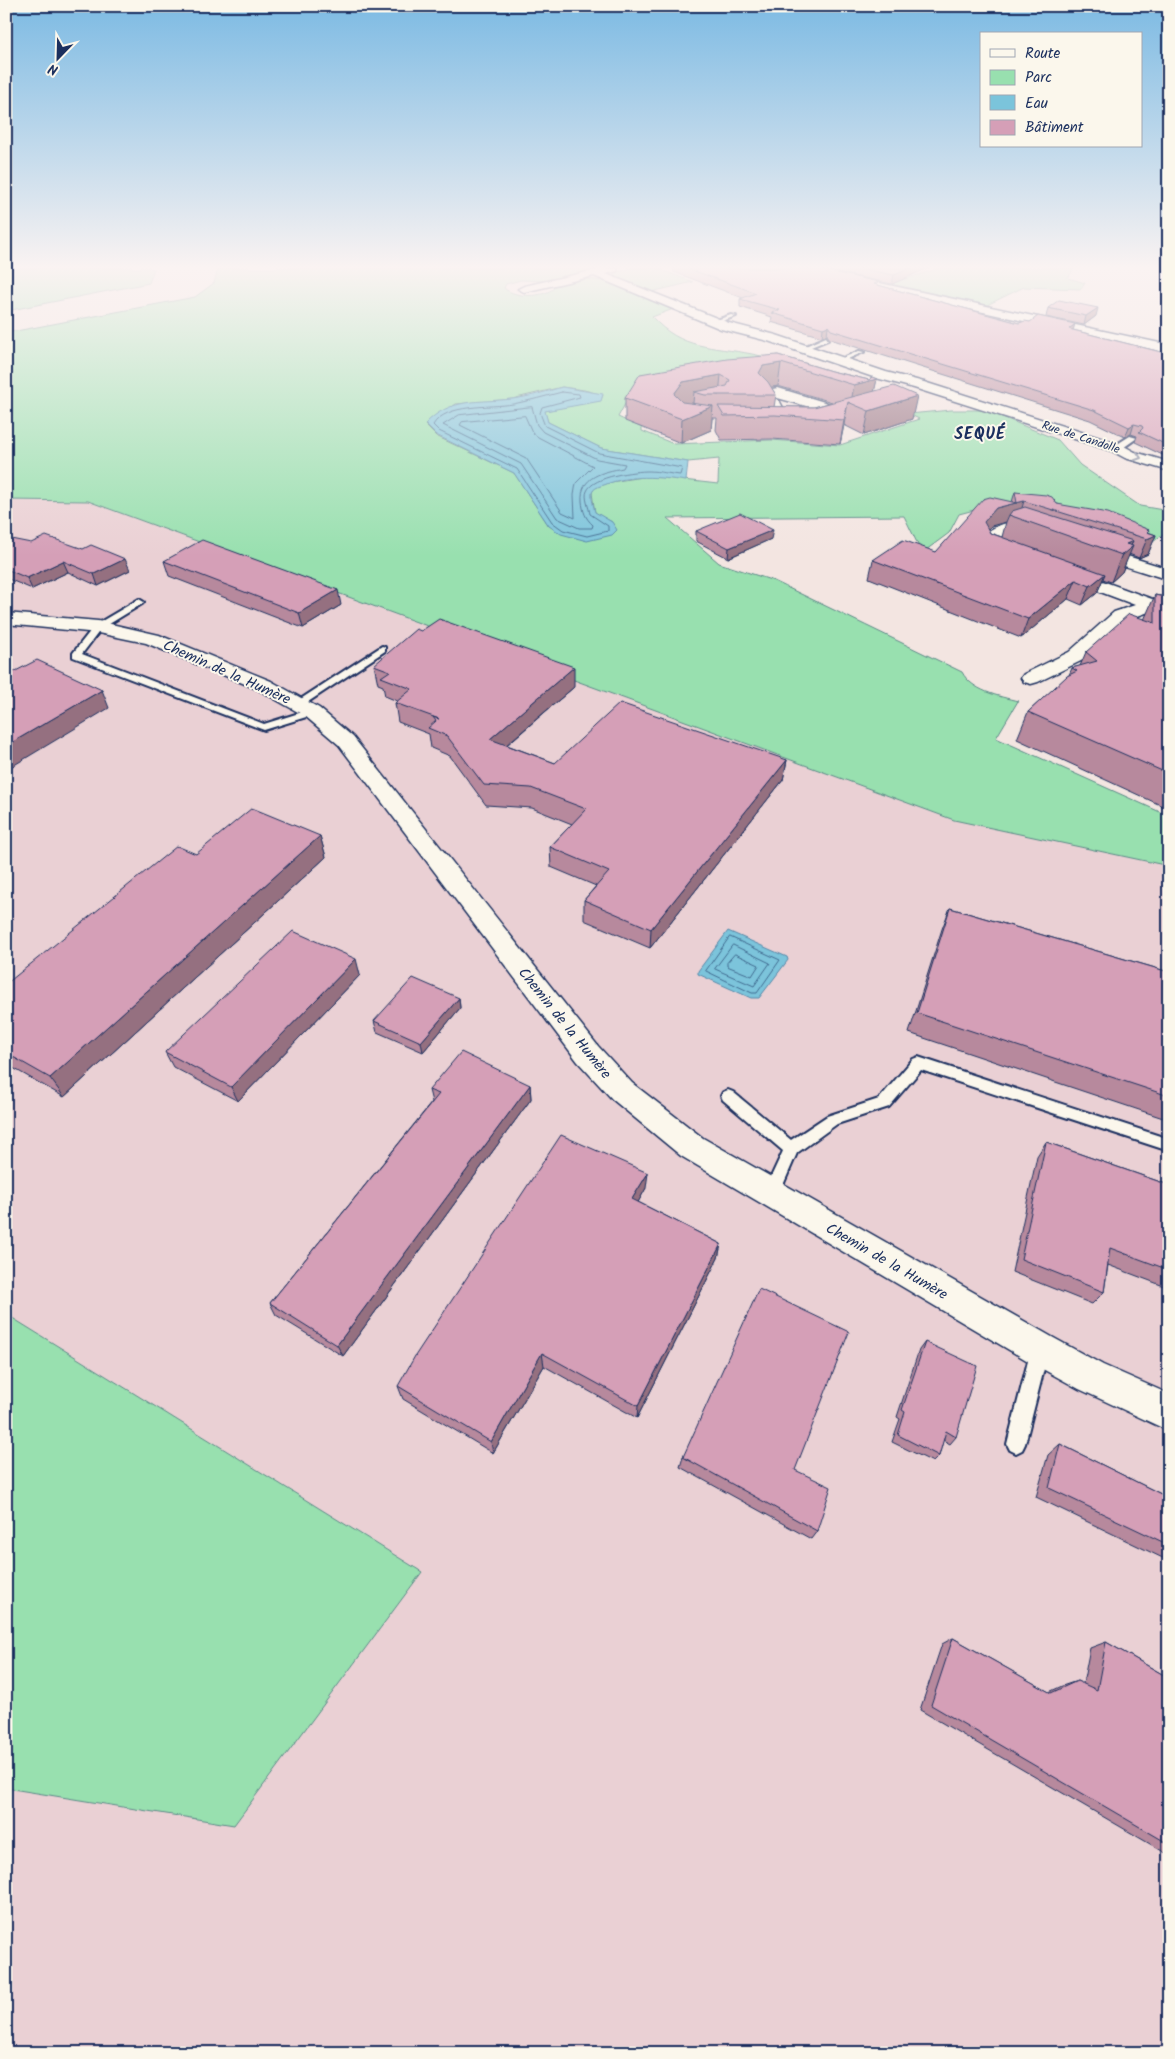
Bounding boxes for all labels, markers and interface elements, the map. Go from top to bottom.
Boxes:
north arrow [32,32,82,82]
legend [980,32,1142,148]
text: Route [1025,42,1061,66]
text: N [45,57,62,81]
text: Parc [1025,66,1052,90]
text: Eau [1025,92,1048,116]
text: Bâtiment [1025,116,1084,140]
street label: Rue de Candolle [1039,416,1123,459]
district label: SEQUÉ [954,422,1006,447]
one-way arrow [1133,451,1141,461]
street label: Chemin de la Humère [159,634,295,712]
street label: Chemin de la Humère [512,963,617,1085]
street label: Chemin de la Humère [821,1217,952,1307]

